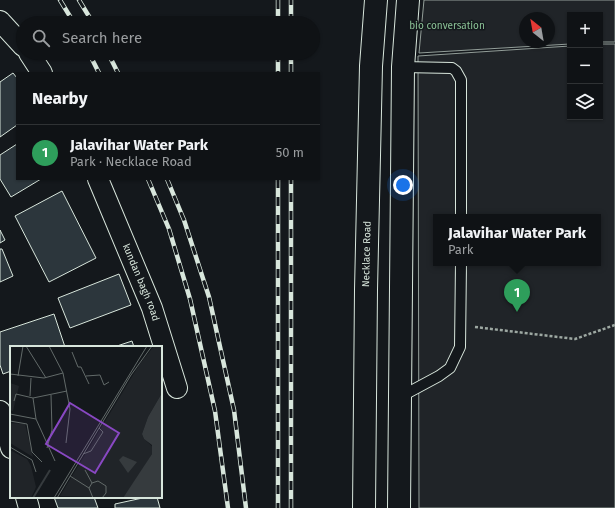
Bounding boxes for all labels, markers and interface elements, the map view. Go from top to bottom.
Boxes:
north arrow [519,12,555,48]
map controls [567,12,603,120]
button: + [567,12,603,48]
search box [16,16,320,60]
park label: bio conversation [409,20,485,32]
icon: search [30,27,52,49]
text: Search here [62,29,142,47]
button: − [567,48,603,84]
button: layers [567,84,603,120]
text: Nearby [32,88,87,109]
text: Jalavihar Water Park [70,136,208,154]
text: 1 [42,145,48,160]
text: 50 m [276,145,304,160]
text: Park · Necklace Road [70,154,192,169]
your location [393,175,413,195]
popup [433,214,601,266]
street label: Necklace Road [360,221,374,287]
text: Jalavihar Water Park [448,224,586,242]
street label: kundan bagh road [120,242,162,323]
text: Park [448,242,474,257]
pin: 1 [504,279,530,312]
inset map [10,346,162,498]

